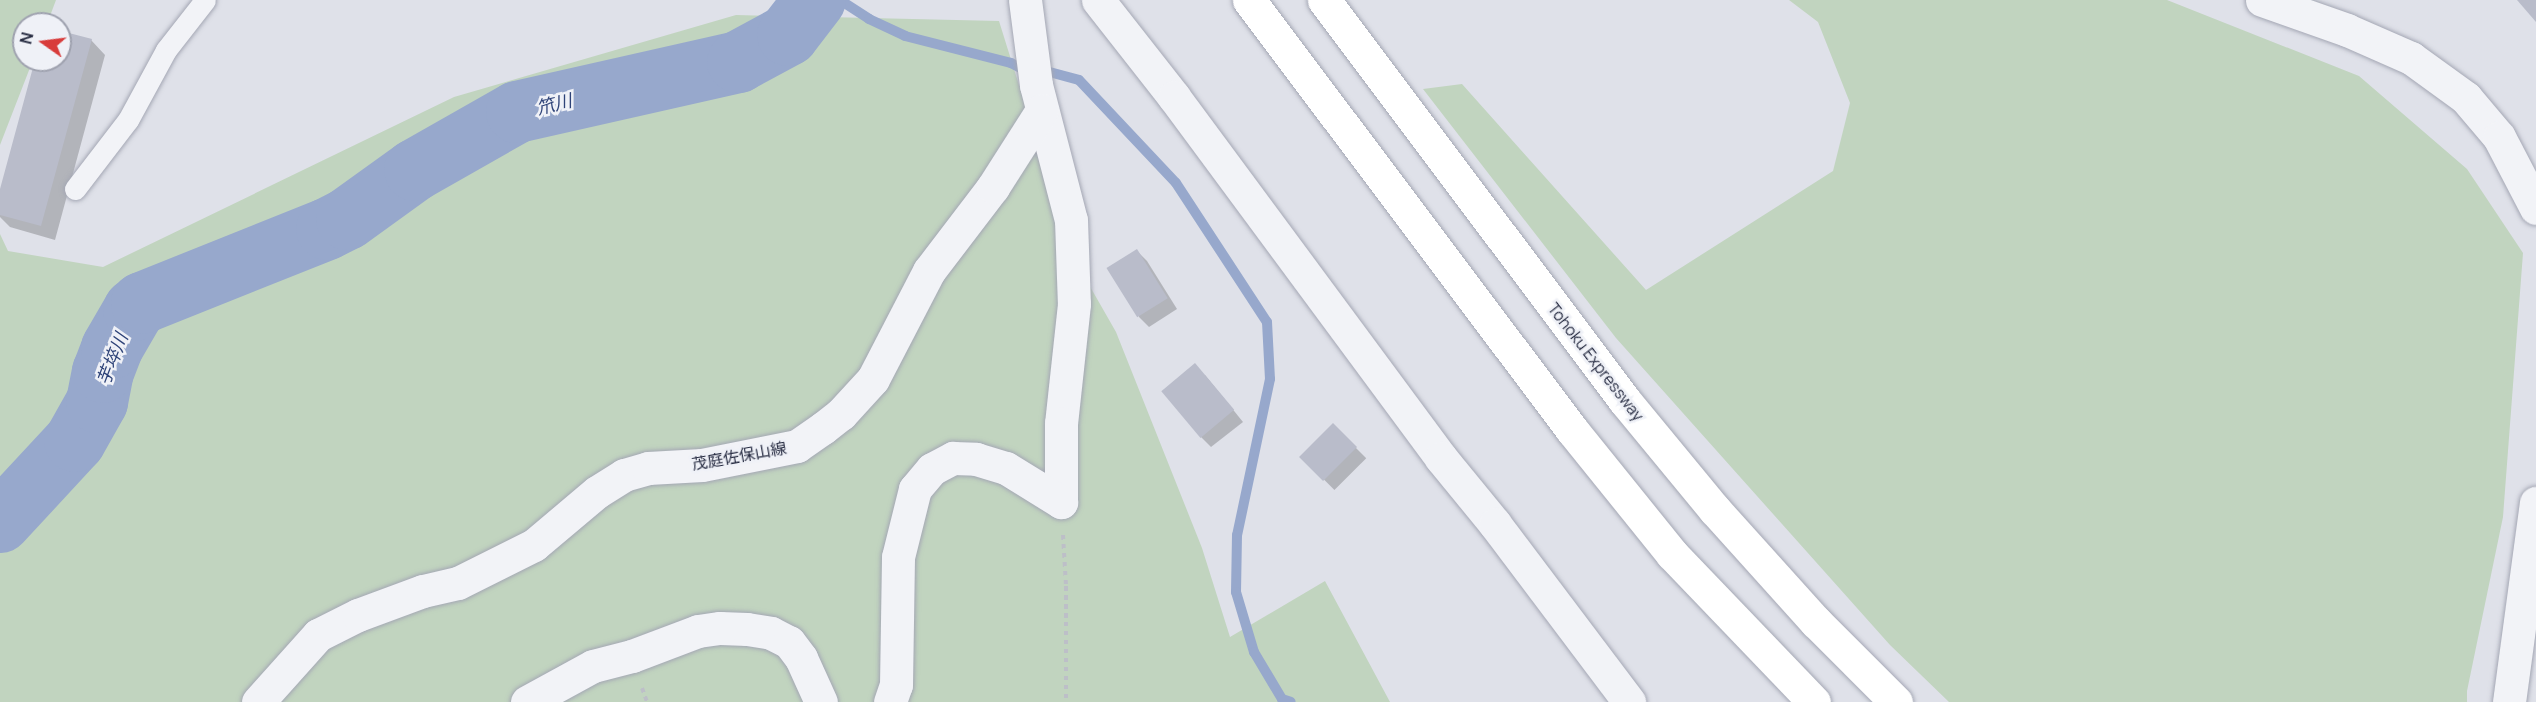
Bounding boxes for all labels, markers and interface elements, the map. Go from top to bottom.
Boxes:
north arrow [12,12,72,72]
text: N [14,30,39,46]
water label: 笊川 [534,89,574,119]
street label: Tohoku Expressway [1544,299,1648,425]
water label: 芋埣川 [92,330,132,388]
street label: 茂庭佐保山線 [690,438,788,474]

